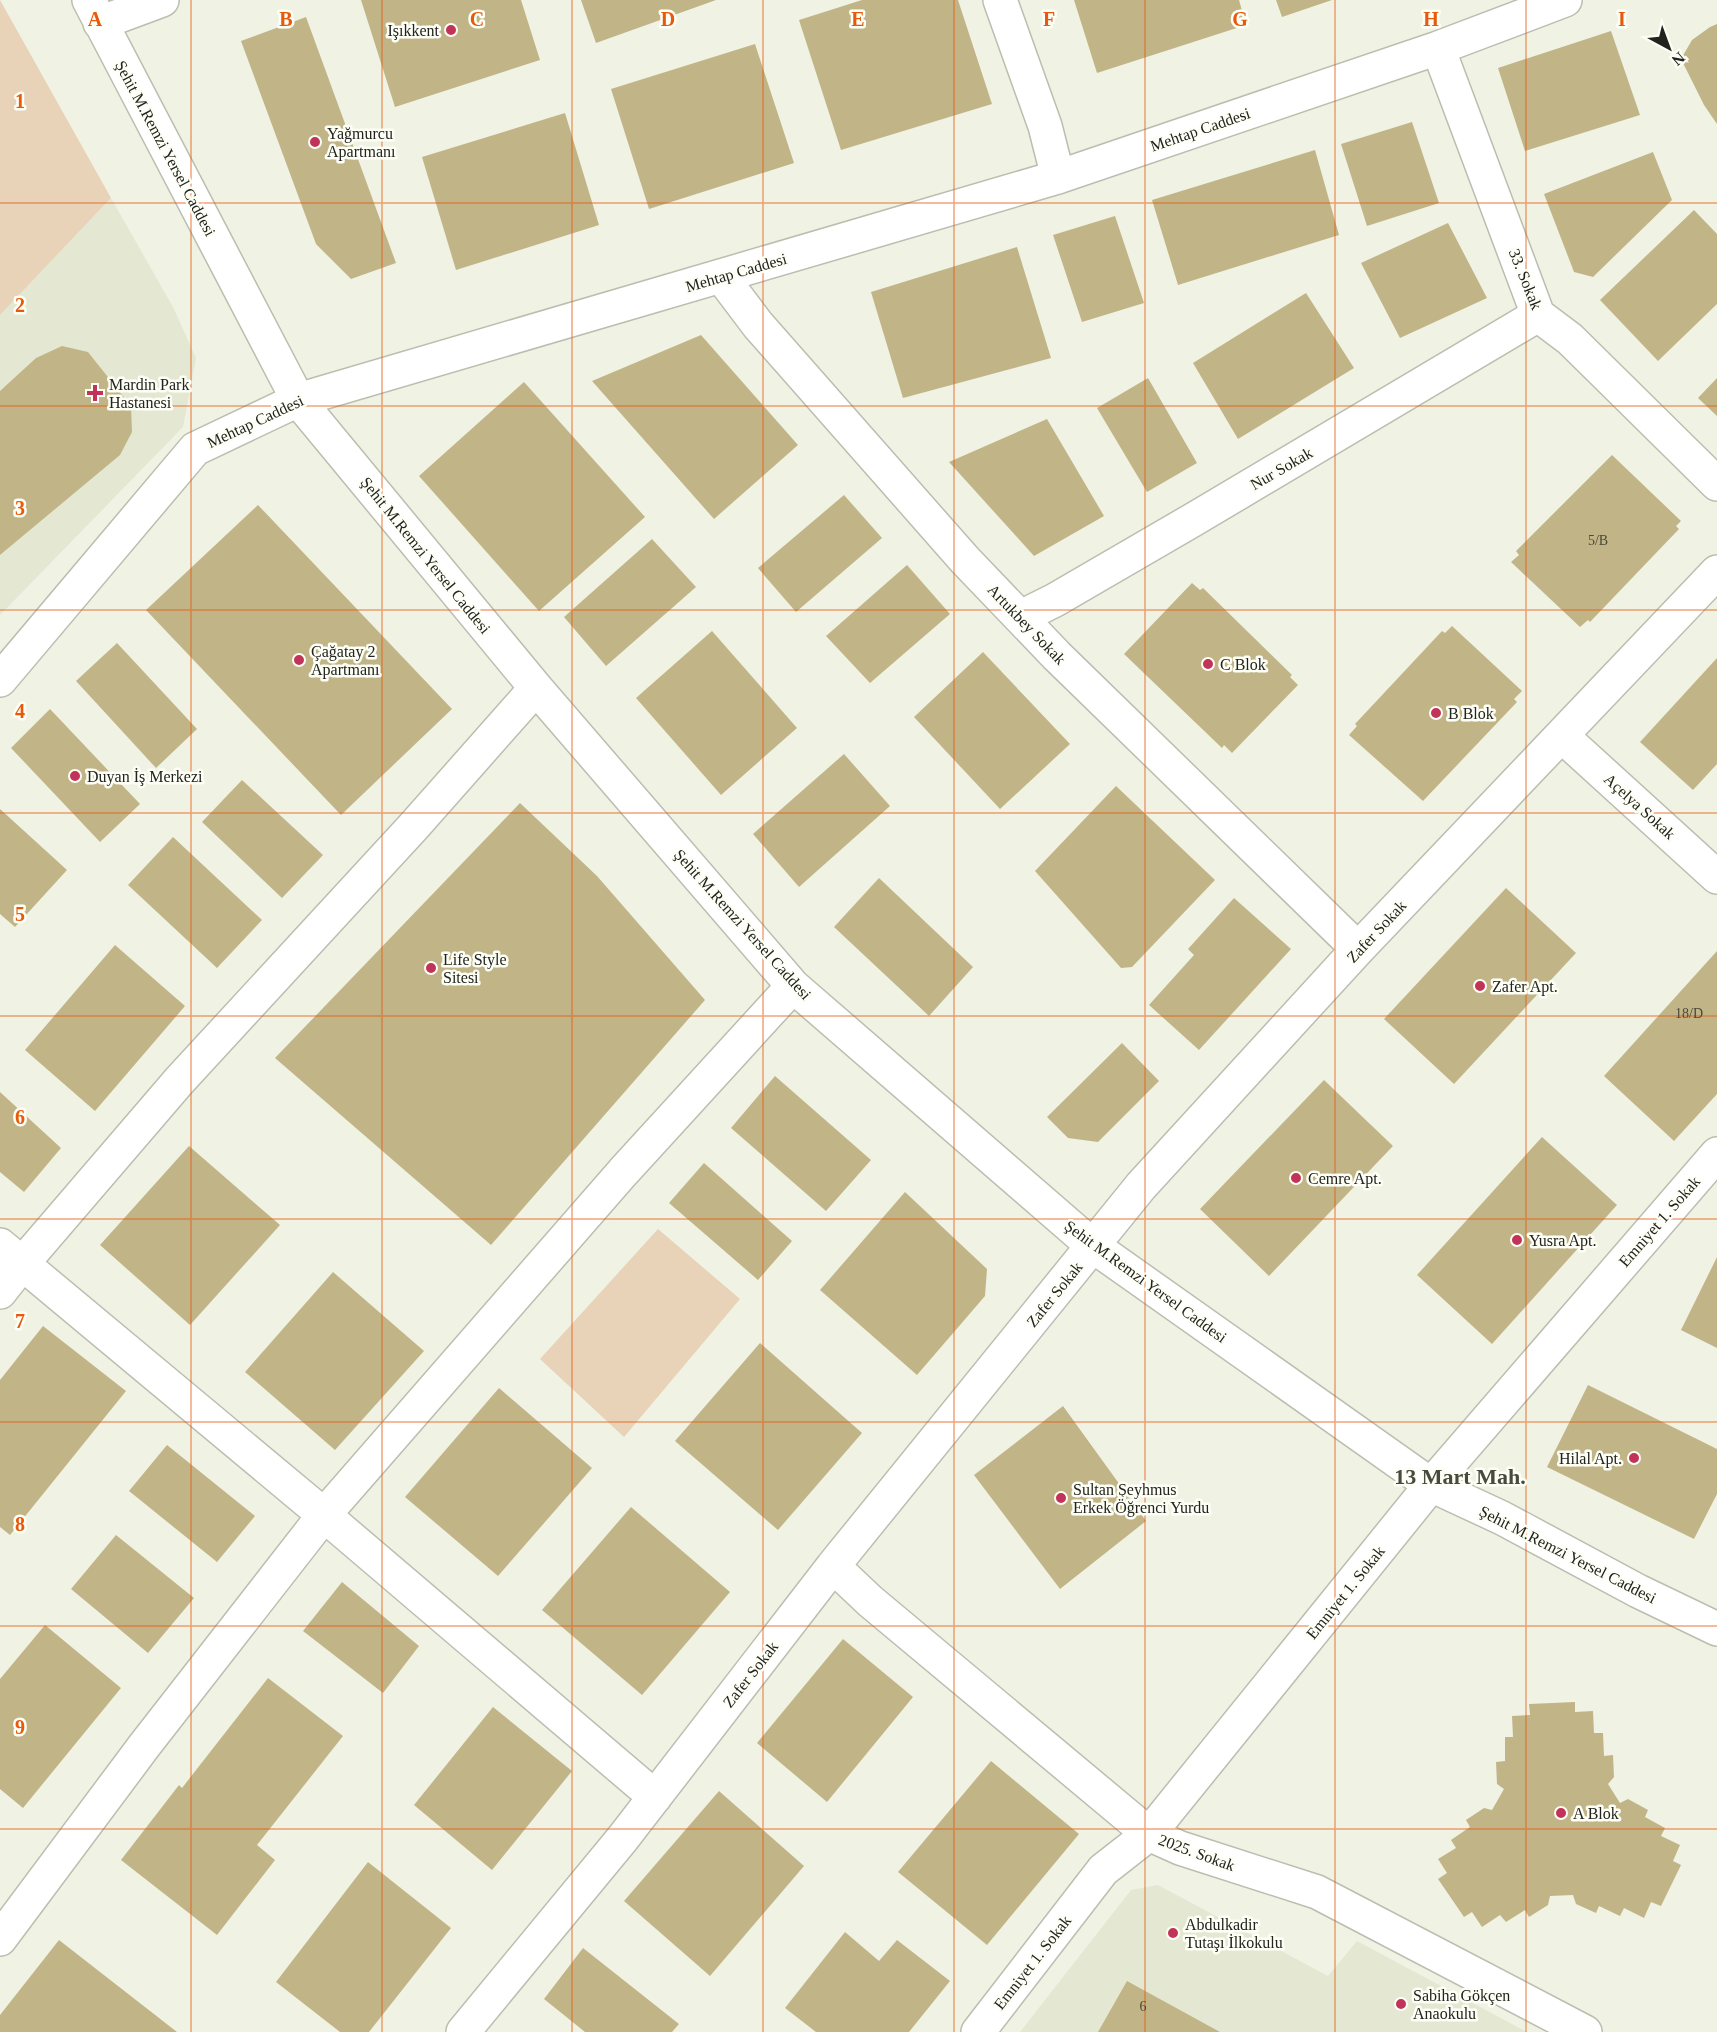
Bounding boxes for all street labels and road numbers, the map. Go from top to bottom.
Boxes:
street label: Şehit M.Remzi Yersel Caddesi [111,58,219,240]
street label: Mehtap Caddesi [1148,104,1253,155]
street label: 33. Sokak [1506,246,1545,312]
street label: Mehtap Caddesi [684,250,789,296]
street label: Mehtap Caddesi [204,391,307,452]
street label: Nur Sokak [1247,444,1315,493]
street label: Şehit M.Remzi Yersel Caddesi [357,474,494,638]
street label: Artukbey Sokak [984,581,1069,669]
street label: Açelya Sokak [1600,770,1679,843]
street label: Şehit M.Remzi Yersel Caddesi [670,846,815,1004]
street label: Zafer Sokak [1343,897,1409,966]
street label: Emniyet 1. Sokak [1615,1173,1704,1271]
street label: Şehit M.Remzi Yersel Caddesi [1061,1217,1230,1347]
street label: Zafer Sokak [1023,1258,1086,1330]
street label: Şehit M.Remzi Yersel Caddesi [1476,1502,1659,1608]
street label: Emniyet 1. Sokak [1303,1543,1389,1643]
street label: Zafer Sokak [719,1638,781,1711]
street label: 2025. Sokak [1156,1831,1237,1874]
street label: Emniyet 1. Sokak [991,1912,1075,2013]

